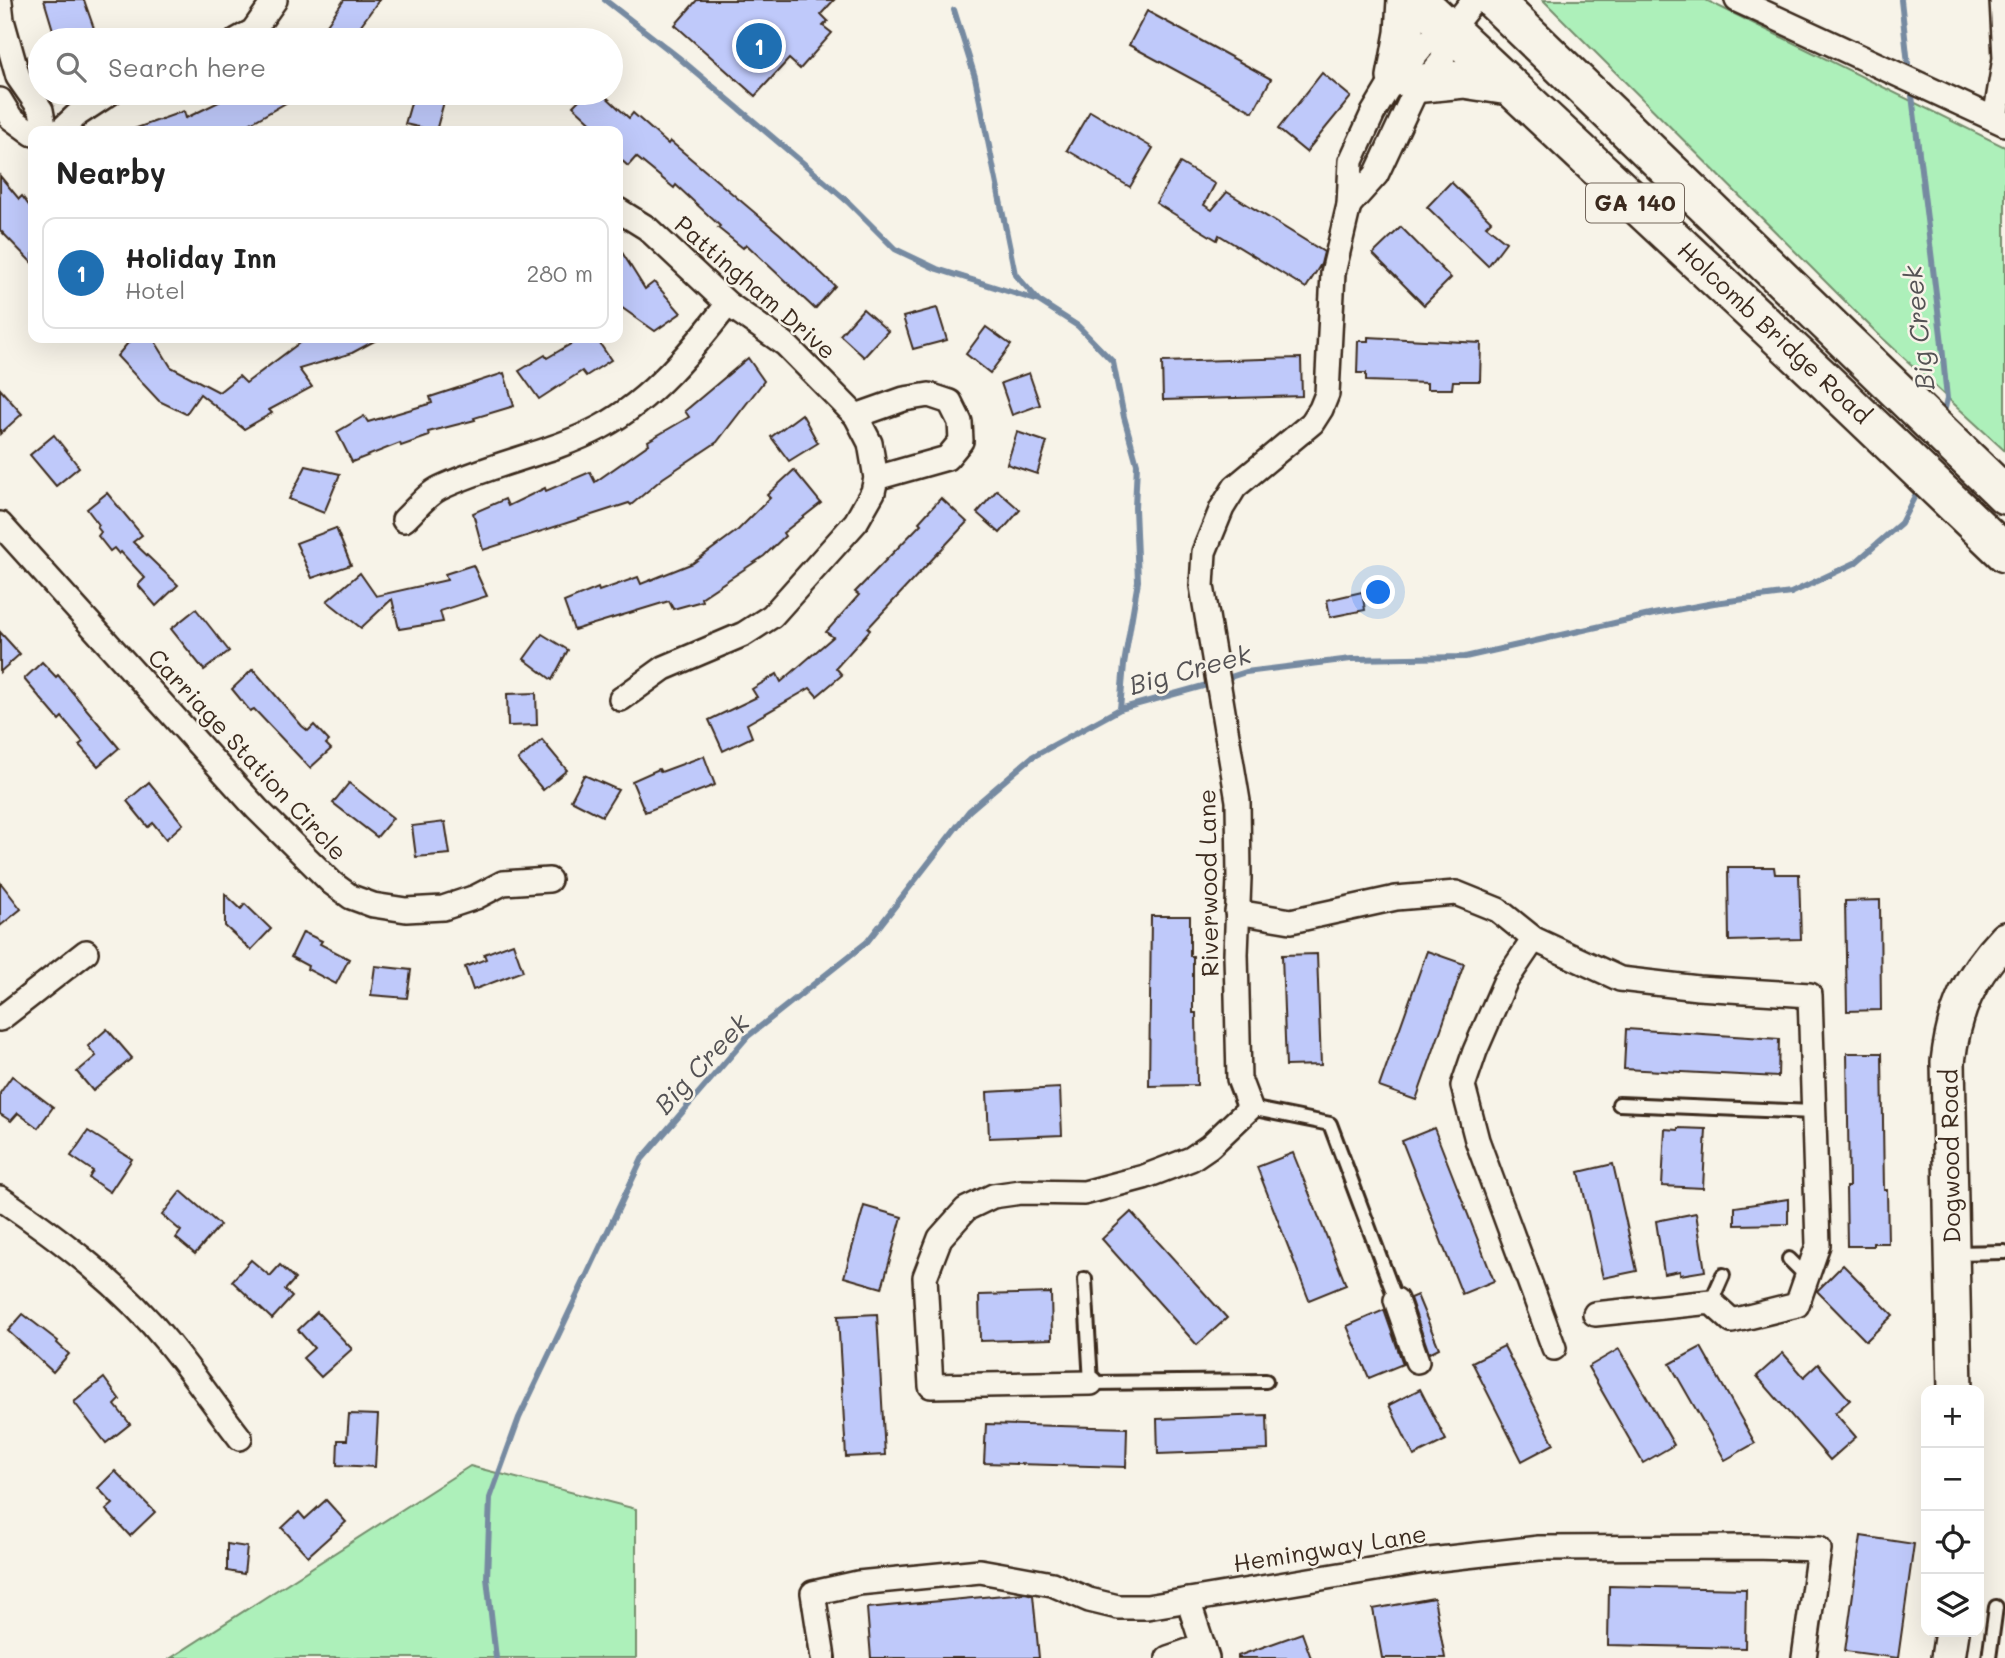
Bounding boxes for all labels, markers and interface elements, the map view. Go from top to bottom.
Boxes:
pin: 1 [736,20,782,72]
search box [28,28,623,105]
icon: search [52,48,90,86]
text: Search here [108,50,266,84]
text: Nearby [56,152,166,192]
road number: GA 140 [1586,184,1684,222]
street label: Pattingham Drive [669,208,843,365]
street label: Holcomb Bridge Road [1672,234,1878,430]
text: Holiday Inn [125,241,277,275]
text: 1 [76,258,86,288]
text: 280 m [526,258,593,288]
water label: Big Creek [1894,263,1941,392]
text: Hotel [125,275,185,305]
your location [1361,575,1395,609]
water label: Big Creek [1125,636,1256,702]
street label: Carriage Station Circle [142,642,354,866]
street label: Riverwood Lane [1190,789,1225,977]
water label: Big Creek [646,1005,757,1121]
street label: Dogwood Road [1932,1069,1967,1243]
map controls [1921,1385,1984,1637]
button: + [1921,1385,1984,1448]
button: − [1921,1448,1984,1511]
button: locate [1921,1511,1984,1574]
street label: Hemingway Lane [1231,1517,1429,1578]
button: layers [1921,1574,1984,1637]

